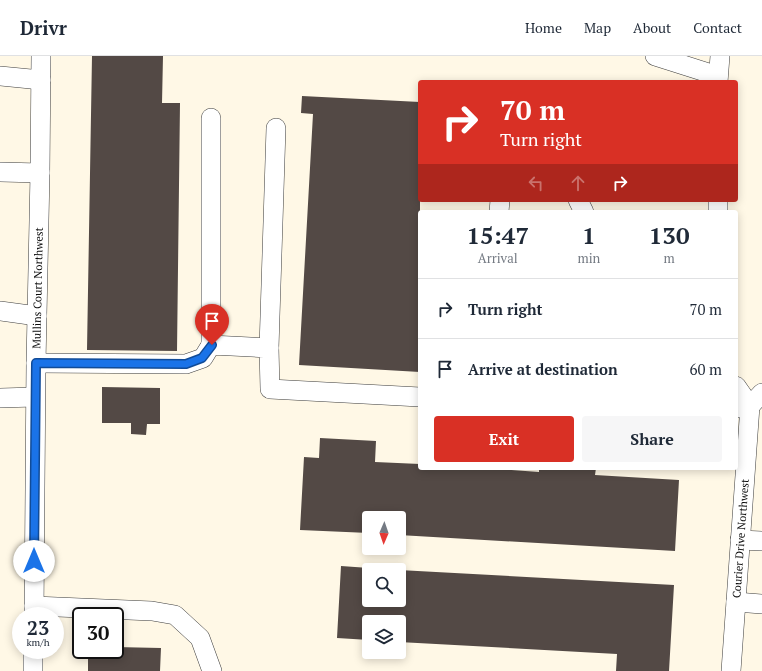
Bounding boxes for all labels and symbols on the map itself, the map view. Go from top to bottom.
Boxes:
street label: Mullins Court Northwest [29,227,46,349]
pin [195,304,229,345]
street label: Courier Drive Northwest [729,478,752,598]
north arrow [362,511,406,555]
position arrow [13,540,55,582]
speed limit sign: 30 [72,607,124,659]

